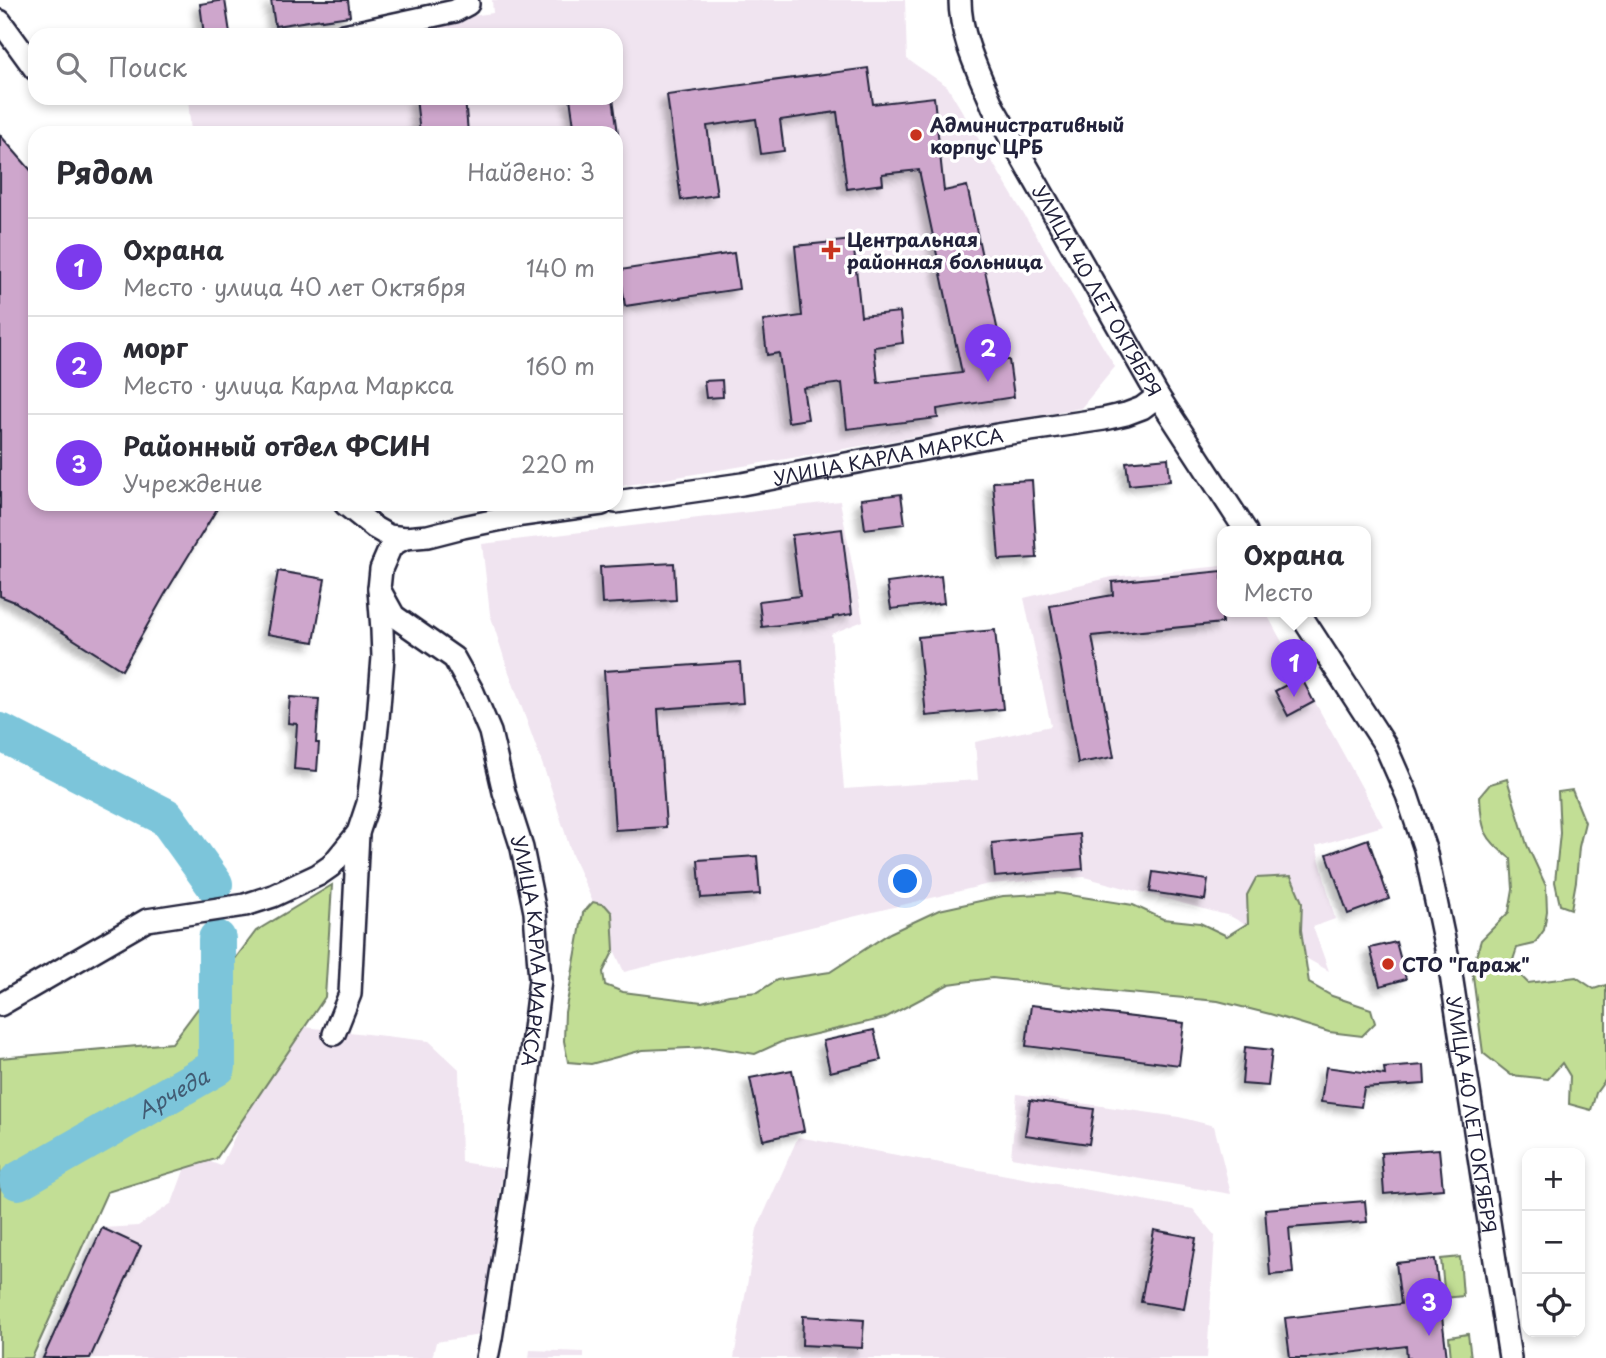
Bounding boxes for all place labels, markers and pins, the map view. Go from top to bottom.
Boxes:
place label: Административный корпус ЦРБ [930,110,1125,160]
marker: Административный корпус ЦРБ [908,127,924,143]
place label: Центральная районная больница [847,225,1043,275]
marker: Центральная районная больница [821,240,841,260]
pin: 2 [965,324,1011,382]
pin: 1 [1271,639,1317,697]
place label: СТО "Гараж" [1402,950,1530,978]
marker: СТО "Гараж" [1380,956,1396,972]
pin: 3 [1406,1278,1452,1336]

